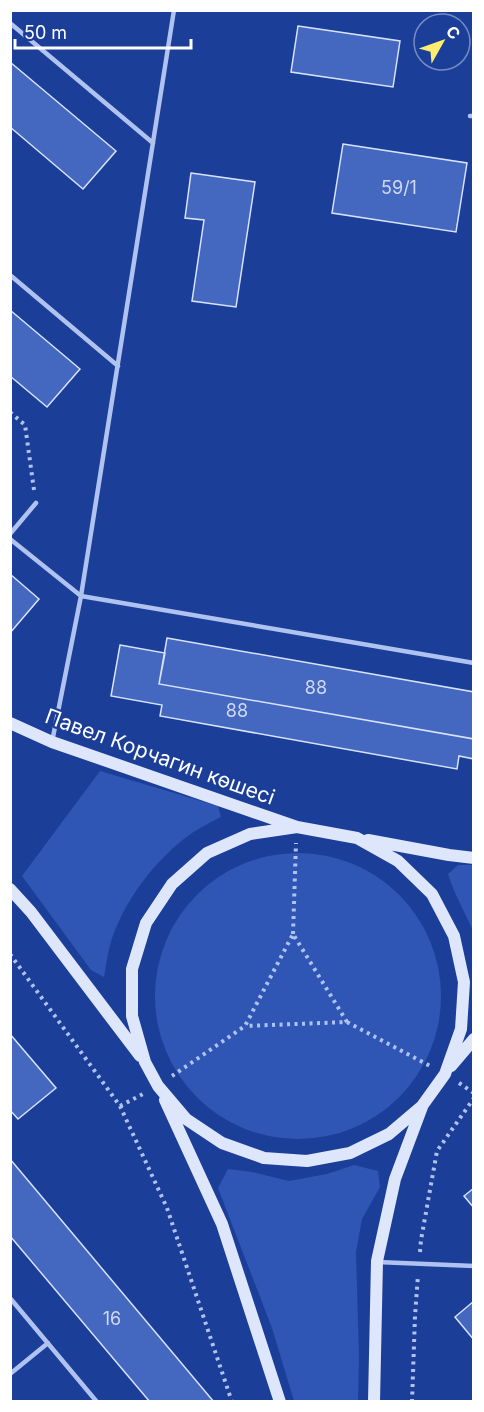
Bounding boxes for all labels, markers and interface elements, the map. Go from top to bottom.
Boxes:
scale bar [15,12,190,50]
north arrow [412,12,472,72]
text: С [442,21,465,43]
text: 50 m [24,22,67,43]
house number: 59/1 [381,177,417,198]
house number: 88 [305,677,327,698]
house number: 88 [226,700,248,721]
street label: Павел Корчагин көшесі [42,703,278,810]
house number: 16 [103,1308,121,1329]

